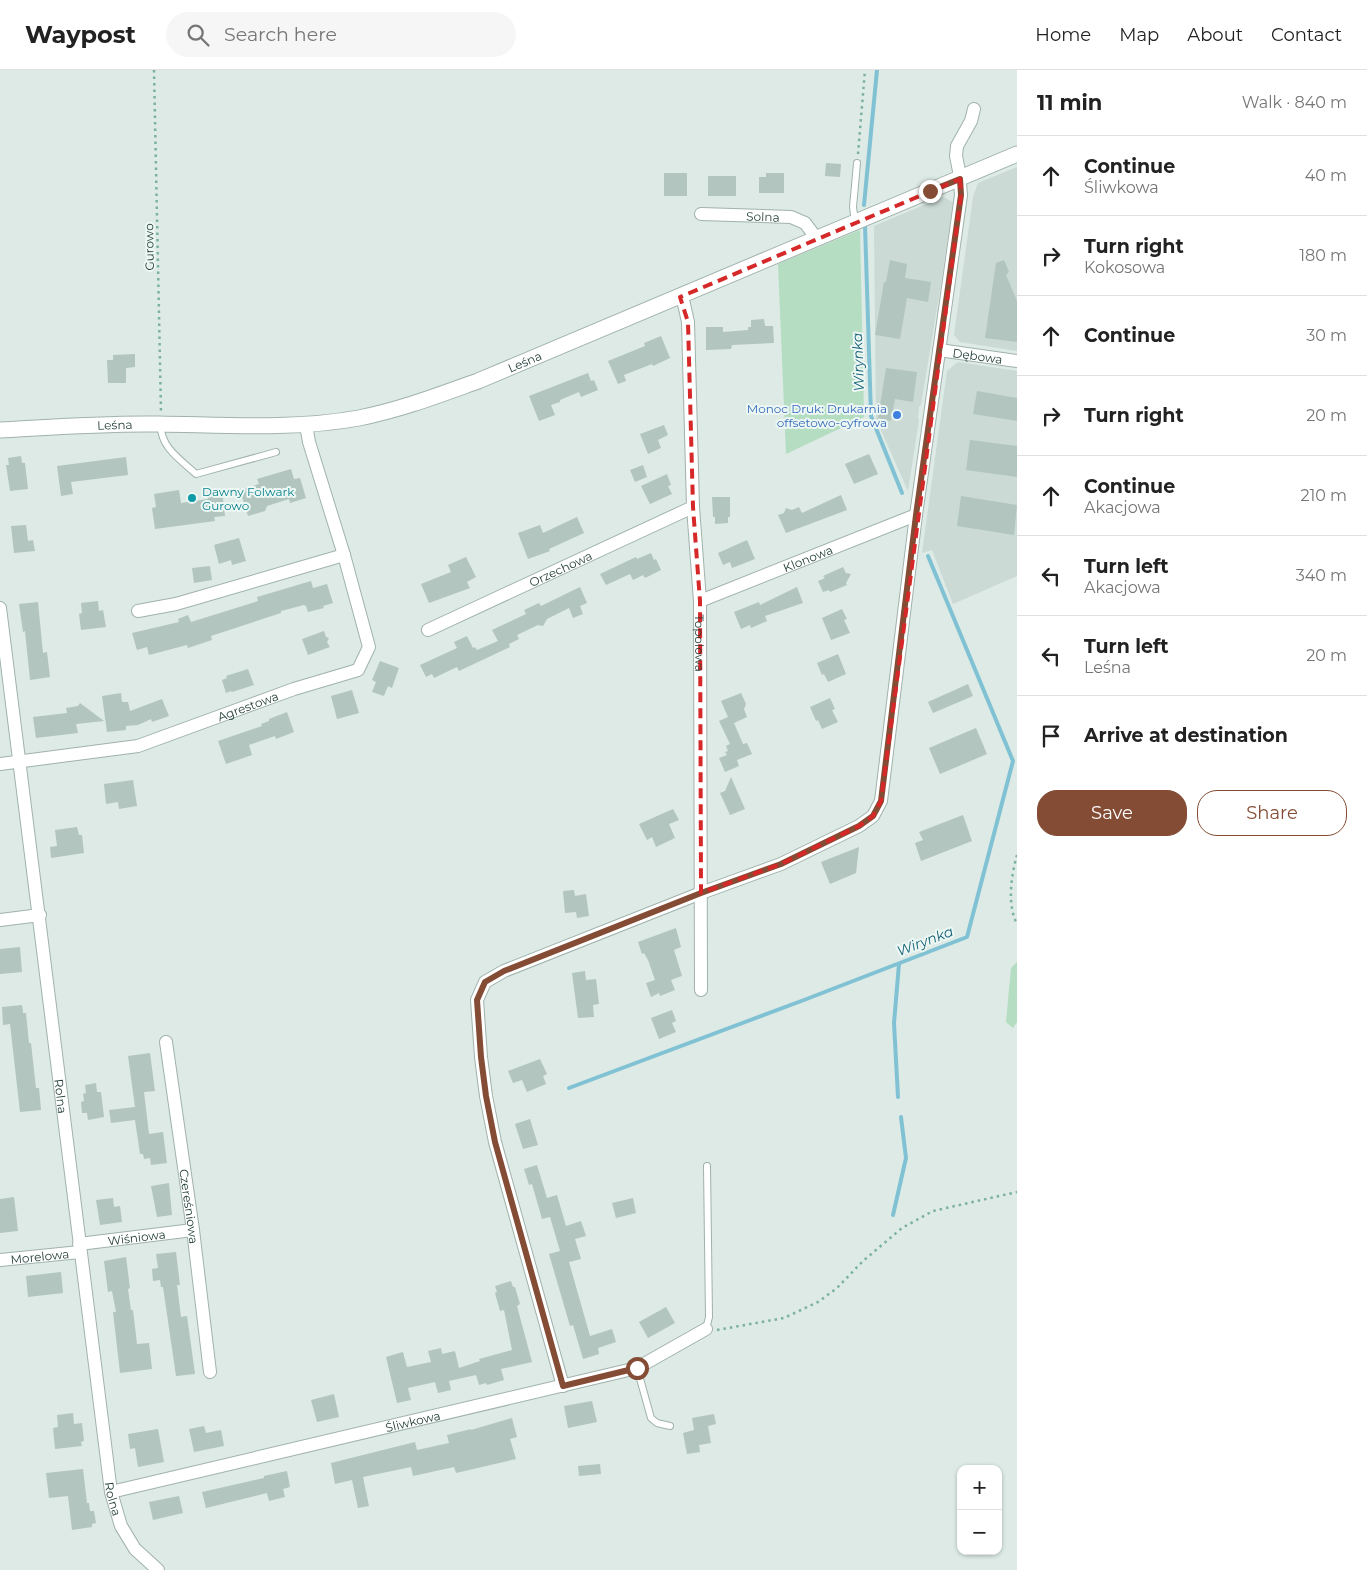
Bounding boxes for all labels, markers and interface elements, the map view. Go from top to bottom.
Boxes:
search box [166,12,516,57]
text: Waypost [25,20,136,49]
icon: search [184,21,212,49]
text: Search here [224,23,337,46]
text: Home [1035,24,1091,46]
text: Map [1119,24,1159,46]
text: About [1187,24,1243,46]
text: Contact [1271,24,1342,46]
text: 11 min [1037,90,1102,115]
text: Walk · 840 m [1242,93,1347,112]
text: Continue [1084,155,1175,178]
icon: ahead [1037,162,1065,190]
text: 40 m [1305,166,1347,185]
text: Śliwkowa [1084,178,1159,197]
route end [919,180,942,203]
street label: Solna [746,208,780,224]
street label: Gurowo [141,223,157,271]
text: Turn right [1084,235,1184,258]
icon: right [1037,242,1065,270]
text: 180 m [1299,246,1347,265]
text: Kokosowa [1084,258,1165,277]
icon: ahead [1037,322,1065,350]
text: Continue [1084,324,1175,347]
text: 30 m [1306,326,1347,345]
water label: Wirynka [848,332,868,392]
street label: Dębowa [952,345,1003,366]
street label: Leśna [506,348,544,375]
place label: Monoc Druk: Drukarnia offsetowo-cyfrowa [747,401,887,430]
icon: right [1037,402,1065,430]
text: Turn right [1084,404,1184,427]
text: 20 m [1306,406,1347,425]
marker: Monoc Druk: Drukarnia offsetowo-cyfrowa [891,409,903,421]
street label: Leśna [97,416,133,432]
text: Continue [1084,475,1175,498]
icon: ahead [1037,482,1065,510]
place label: Dawny Folwark Gurowo [202,484,295,513]
text: 210 m [1300,486,1347,505]
marker: Dawny Folwark Gurowo [186,492,198,504]
text: Akacjowa [1084,498,1161,517]
street label: Klonowa [781,541,835,575]
street label: Orzechowa [527,547,594,590]
text: Turn left [1084,555,1169,578]
icon: left [1037,562,1065,590]
text: 340 m [1296,566,1347,585]
text: Akacjowa [1084,578,1161,597]
street label: Topolowa [693,614,708,672]
text: Turn left [1084,635,1169,658]
icon: left [1037,642,1065,670]
text: 20 m [1306,646,1347,665]
text: Leśna [1084,658,1131,677]
street label: Agrestowa [215,688,280,724]
icon: arrive [1037,722,1065,750]
text: Arrive at destination [1084,724,1288,747]
button: Save [1037,790,1187,836]
button: Share [1197,790,1347,836]
water label: Wirynka [894,922,956,960]
street label: Rolna [52,1078,71,1114]
street label: Czereśniowa [177,1168,202,1245]
street label: Wiśniowa [107,1226,166,1248]
street label: Morelowa [10,1246,70,1266]
route start [626,1357,649,1380]
street label: Śliwkowa [384,1407,442,1435]
map controls [957,1465,1002,1555]
button: + [957,1465,1002,1510]
street label: Rolna [102,1481,125,1518]
button: − [957,1510,1002,1555]

